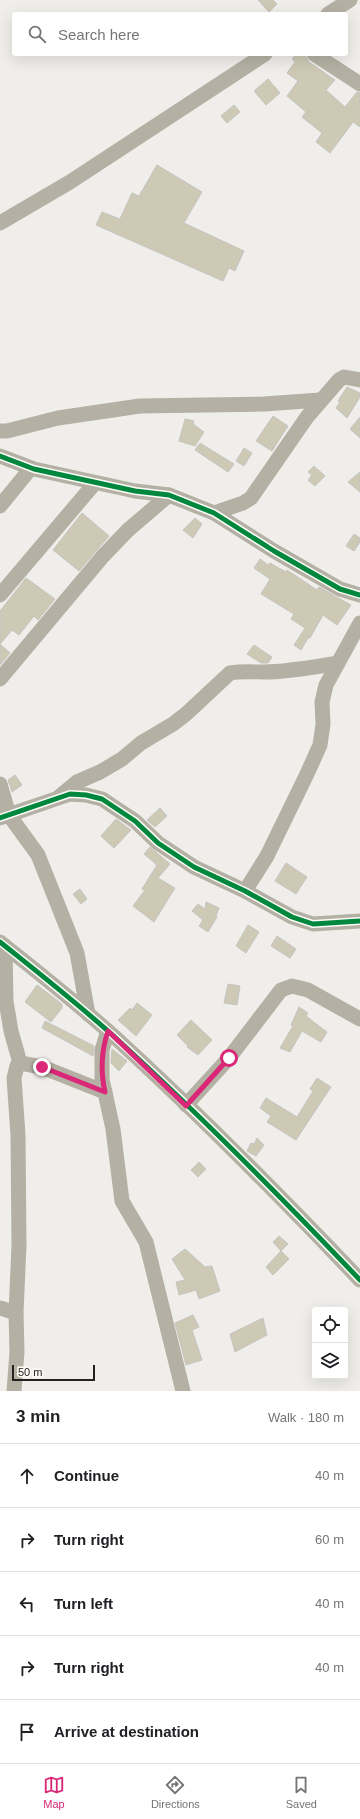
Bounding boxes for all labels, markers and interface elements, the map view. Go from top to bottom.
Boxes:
search box [12,12,348,56]
icon: search [26,23,48,45]
text: Search here [58,26,140,43]
route start [220,1049,238,1067]
route end [33,1058,51,1076]
map controls [312,1307,348,1379]
button: locate [312,1307,348,1343]
button: layers [312,1343,348,1379]
scale bar [12,1363,95,1382]
text: 50 m [18,1366,42,1378]
text: 3 min [16,1407,60,1426]
text: Walk · 180 m [268,1410,344,1425]
icon: ahead [16,1465,38,1487]
text: Continue [54,1467,119,1484]
text: 40 m [315,1468,344,1483]
icon: right [16,1529,38,1551]
text: Turn right [54,1531,124,1548]
text: 60 m [315,1532,344,1547]
icon: left [16,1593,38,1615]
text: Turn left [54,1595,113,1612]
text: 40 m [315,1596,344,1611]
icon: right [16,1657,38,1679]
text: Turn right [54,1659,124,1676]
text: 40 m [315,1660,344,1675]
icon: arrive [16,1721,38,1743]
text: Arrive at destination [54,1723,199,1740]
tab: Map [43,1774,65,1810]
tab: Directions [151,1774,200,1810]
tab: Saved [286,1774,317,1810]

